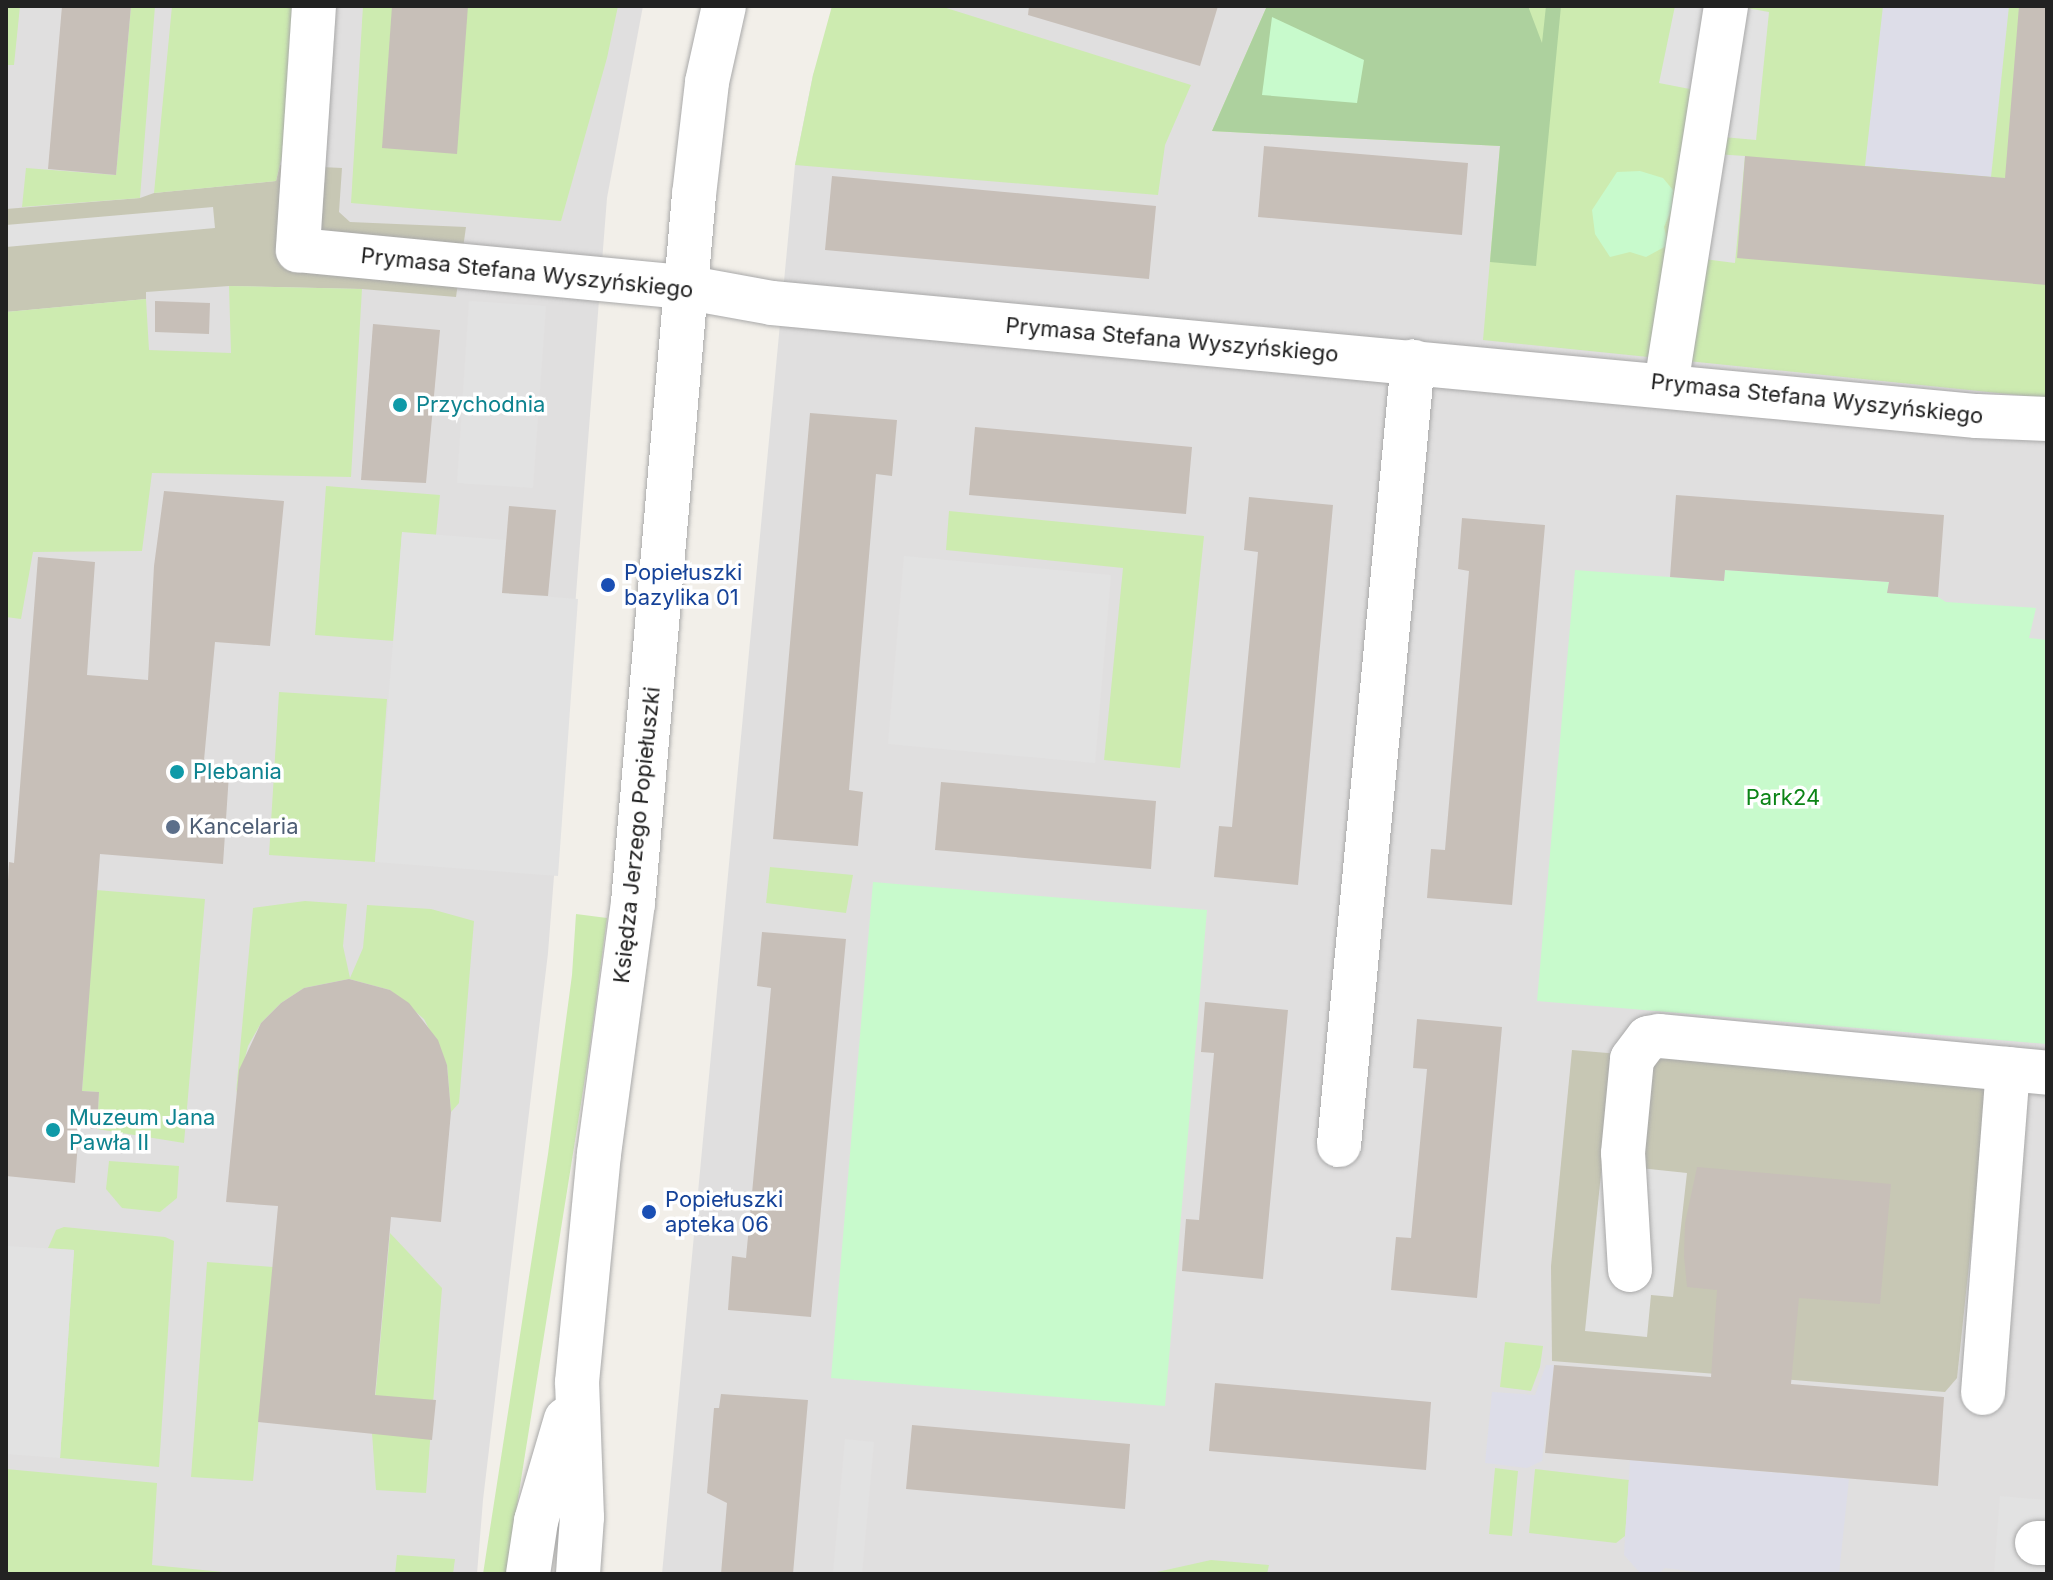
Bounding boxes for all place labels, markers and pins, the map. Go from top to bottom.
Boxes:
place label: Przychodnia [416,392,545,418]
marker: Przychodnia [391,396,409,414]
place label: Popiełuszki bazylika 01 [624,559,742,610]
marker: Popiełuszki bazylika 01 [599,576,617,594]
place label: Plebania [193,759,282,785]
marker: Plebania [168,763,186,781]
place label: Kancelaria [189,814,299,840]
marker: Kancelaria [164,818,182,836]
place label: Muzeum Jana Pawła II [69,1104,215,1156]
marker: Muzeum Jana Pawła II [44,1121,62,1139]
place label: Popiełuszki apteka 06 [665,1186,783,1238]
marker: Popiełuszki apteka 06 [640,1203,658,1221]

